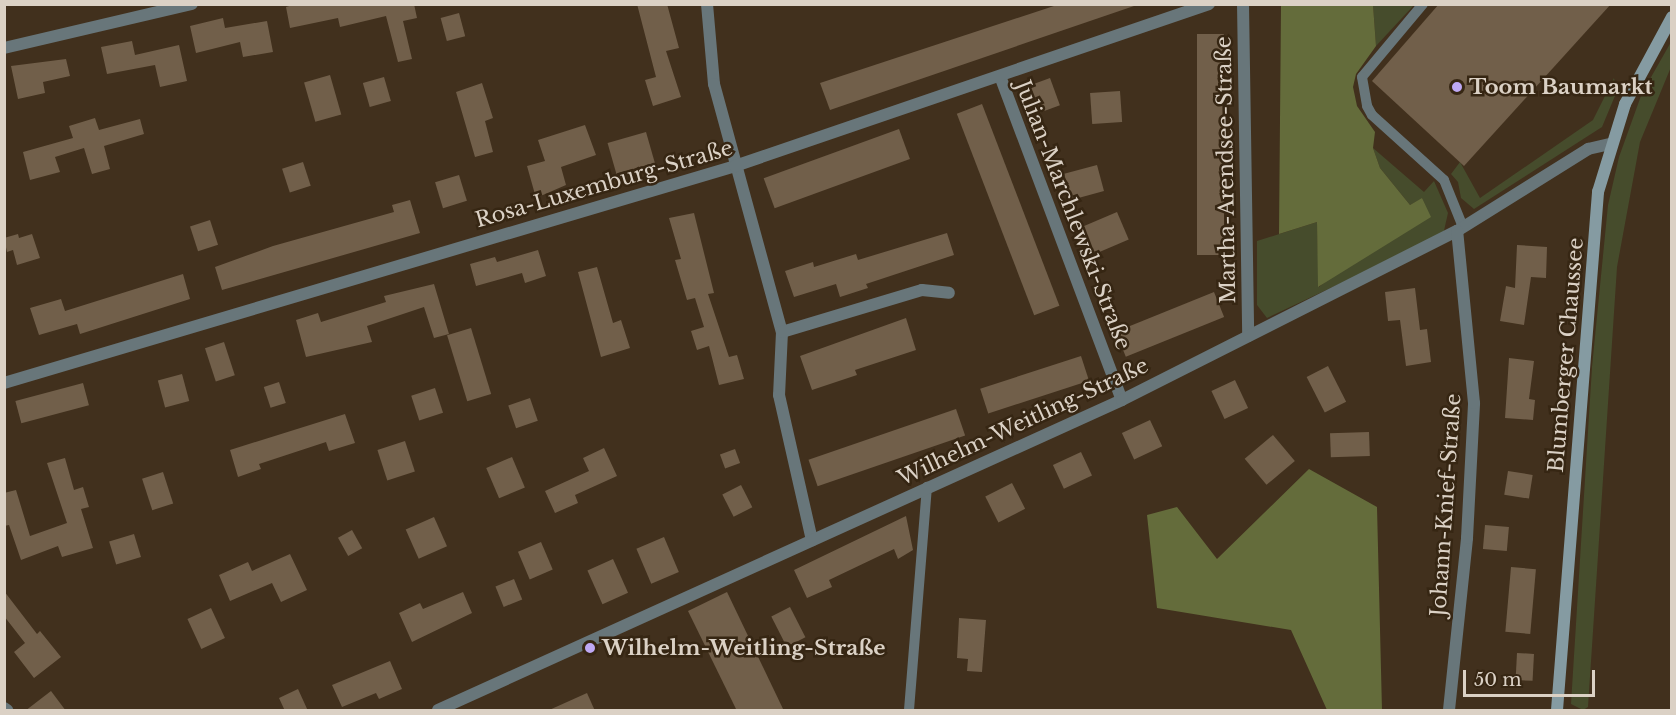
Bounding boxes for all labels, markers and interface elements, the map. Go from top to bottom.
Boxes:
street label: Martha-Arendsee-Straße [1211,36,1241,304]
place label: Toom Baumarkt [1469,74,1653,100]
street label: Julian-Marchlewski-Straße [1010,77,1136,353]
marker: Toom Baumarkt [1450,80,1464,94]
street label: Rosa-Luxemburg-Straße [472,135,736,233]
street label: Blumberger Chaussee [1543,236,1589,474]
street label: Wilhelm-Weitling-Straße [894,353,1152,491]
street label: Johann-Knief-Straße [1426,393,1466,617]
place label: Wilhelm-Weitling-Straße [602,635,885,661]
marker: Wilhelm-Weitling-Straße [583,641,597,655]
scale bar [1466,658,1598,696]
text: 50 m [1474,669,1522,691]

